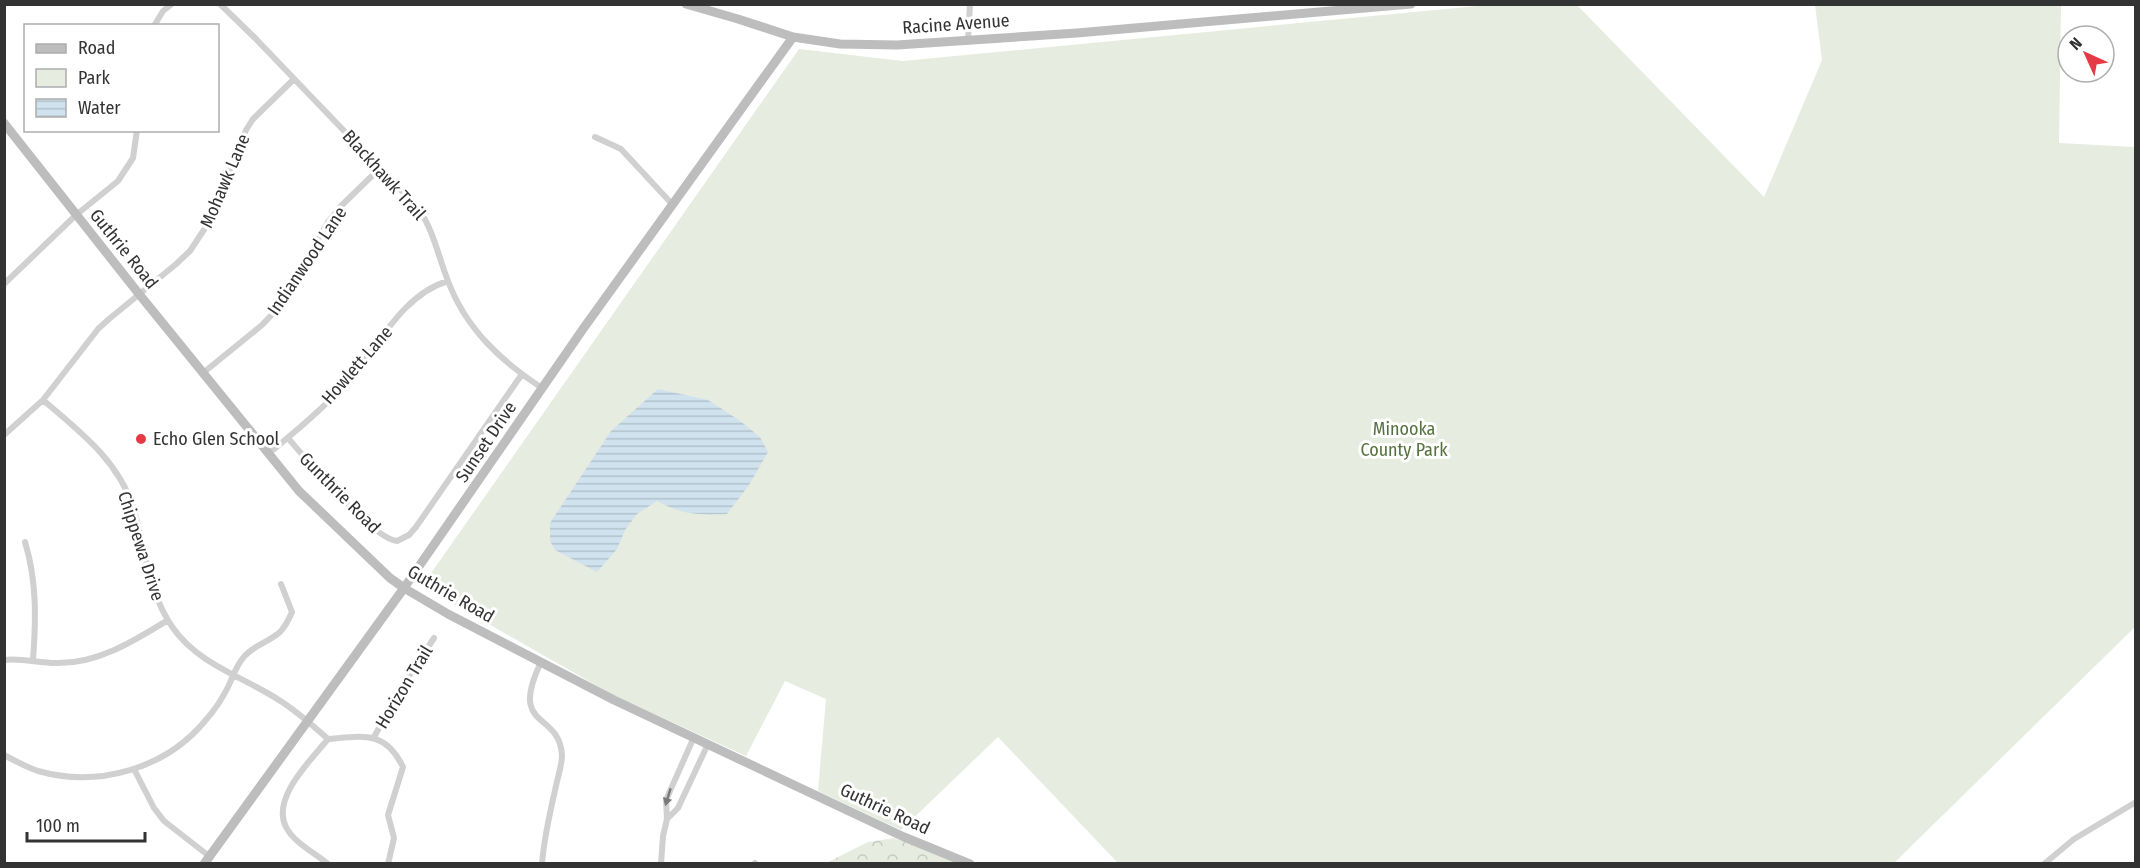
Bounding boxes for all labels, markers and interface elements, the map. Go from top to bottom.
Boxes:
street label: Racine Avenue [902,9,1010,39]
legend [24,24,219,132]
north arrow [2056,24,2116,84]
text: N [2066,34,2086,54]
text: Road [78,37,115,59]
text: Park [78,67,111,89]
text: Water [78,97,121,119]
street label: Blackhawk Trail [338,125,430,225]
street label: Mohawk Lane [195,131,255,231]
street label: Indianwood Lane [263,202,352,320]
street label: Guthrie Road [85,205,163,293]
street label: Howlett Lane [317,321,397,409]
street label: Sunset Drive [451,397,521,487]
park label: Minooka County Park [1360,418,1448,461]
place label: Echo Glen School [153,428,280,450]
marker: Echo Glen School [134,432,148,446]
street label: Gunthrie Road [295,448,385,538]
street label: Chippewa Drive [113,489,169,604]
street label: Guthrie Road [404,560,498,628]
street label: Horizon Trail [371,641,437,733]
street label: Guthrie Road [837,779,933,839]
one-way arrow [663,788,672,806]
scale bar [27,805,146,843]
text: 100 m [36,815,80,837]

